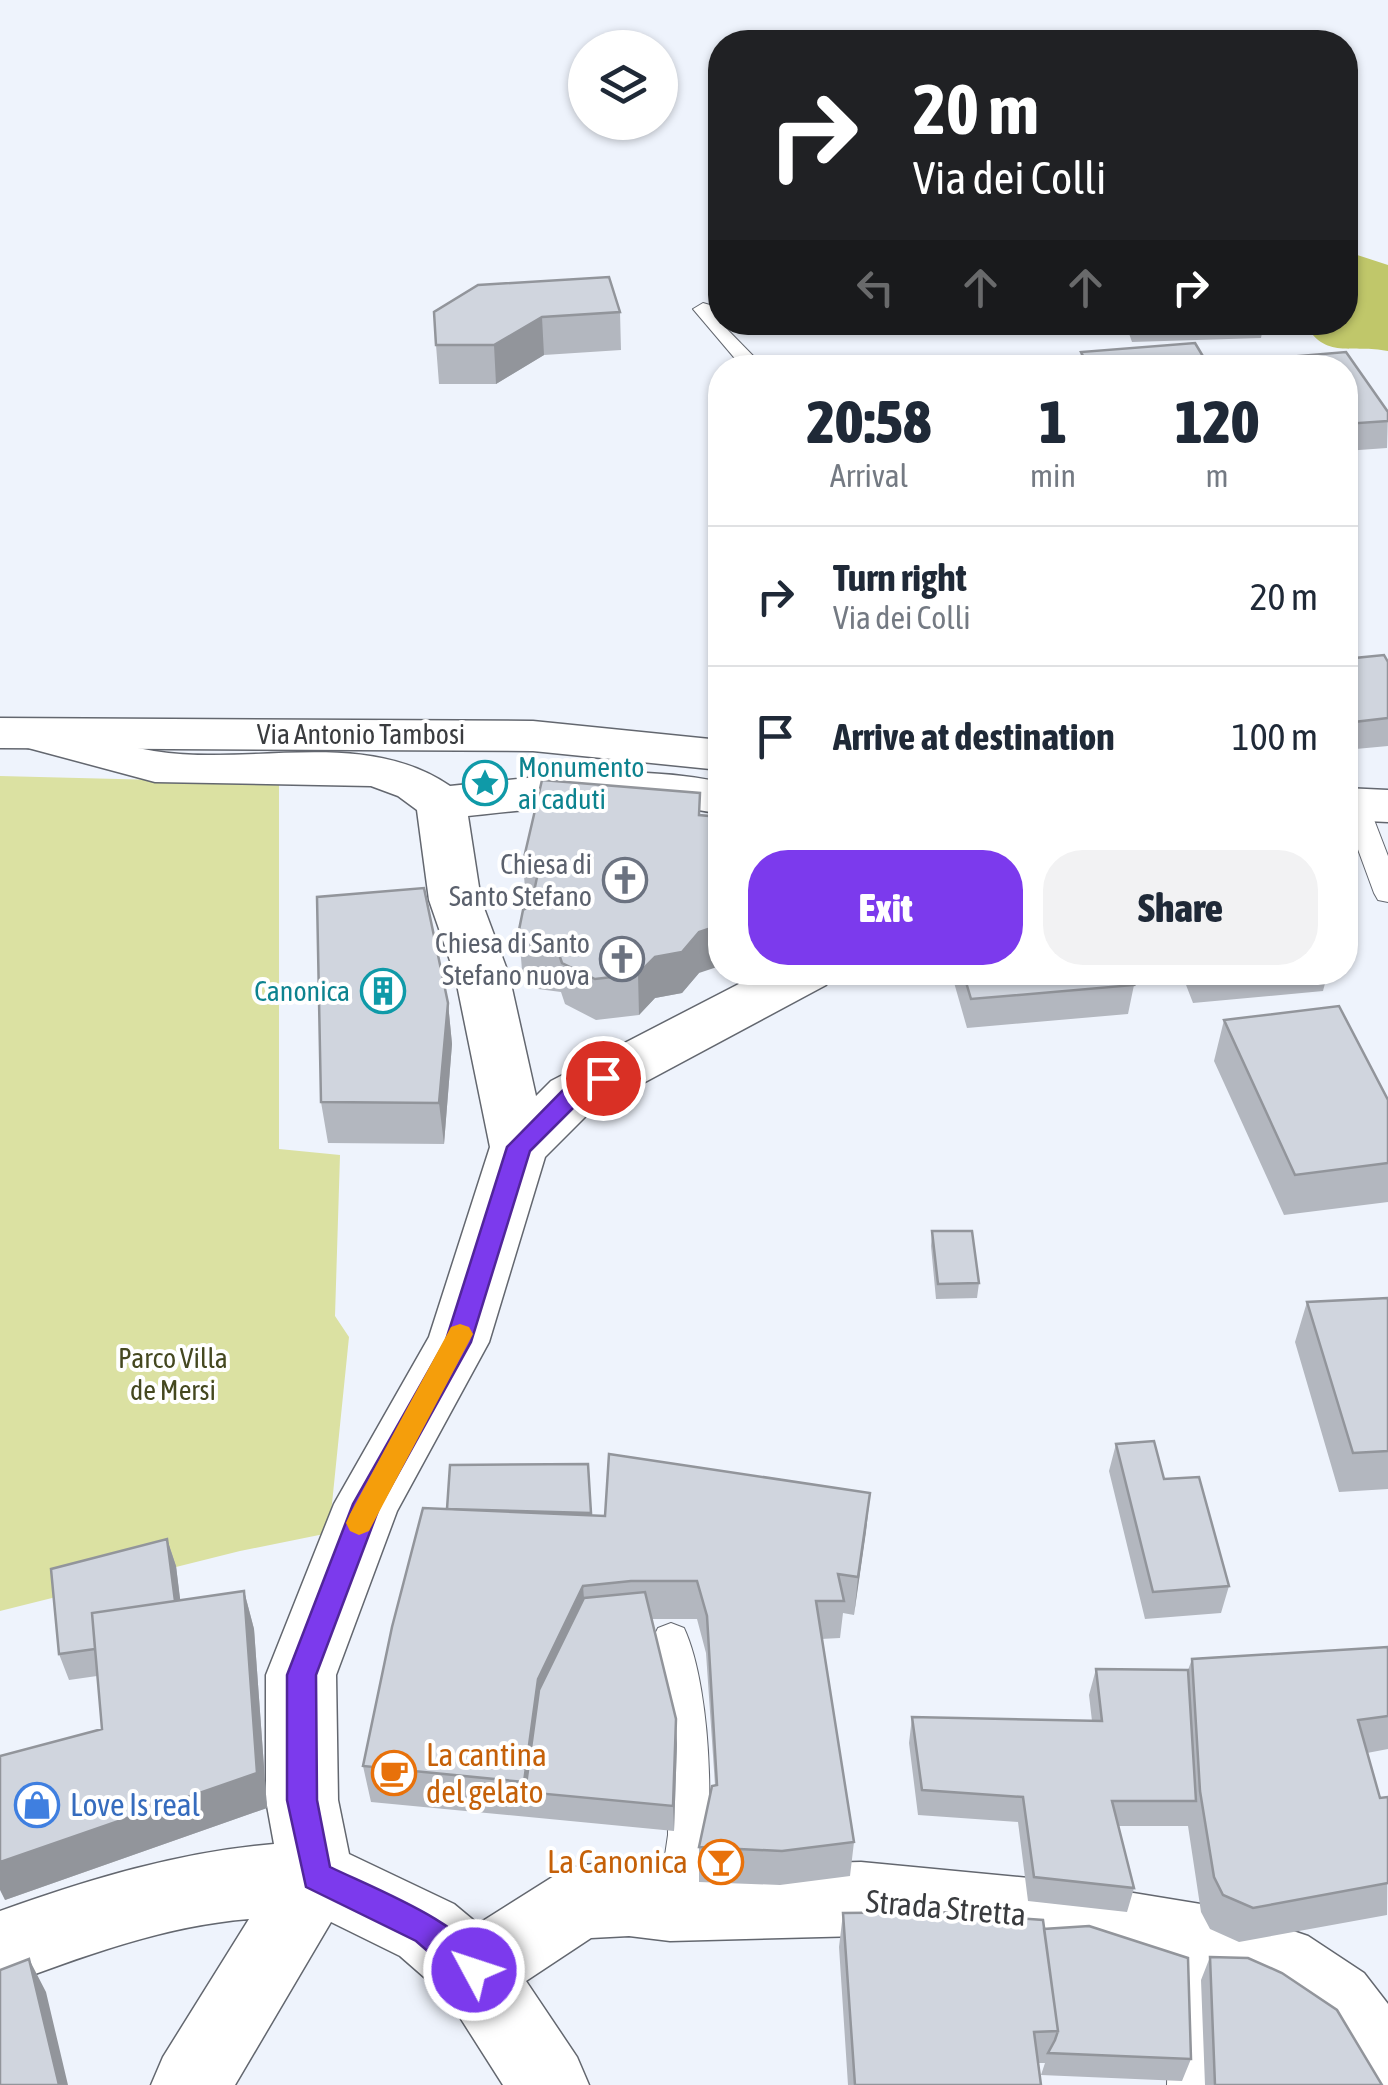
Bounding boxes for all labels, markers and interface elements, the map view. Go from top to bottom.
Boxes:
map controls [568,30,678,140]
button: layers [568,30,678,140]
text: 20 m [913,69,1039,149]
icon: right [748,70,878,200]
text: Via dei Colli [913,152,1106,204]
icon: left [848,260,903,315]
icon: ahead [953,260,1008,315]
icon: ahead [1058,260,1113,315]
icon: right [1163,260,1218,315]
text: 20:58 [807,387,931,456]
text: 1 [1039,387,1067,456]
text: 120 [1175,387,1259,456]
text: Arrival [830,457,908,494]
text: min [1030,457,1076,494]
text: m [1205,457,1229,494]
text: Turn right [833,556,967,599]
icon: right [748,569,803,624]
text: 20 m [1250,575,1318,618]
text: Via dei Colli [833,599,971,636]
icon: arrive [748,709,803,764]
text: Arrive at destination [833,715,1115,758]
text: 100 m [1232,715,1318,758]
street label: Via Antonio Tambosi [257,718,465,750]
place label: Monumento ai caduti [518,751,644,815]
place icon: Monumento ai caduti [462,760,508,806]
place label: Chiesa di Santo Stefano [449,848,592,912]
button: Exit [748,850,1023,965]
button: Share [1043,850,1318,965]
church icon: Chiesa di Santo Stefano [602,857,648,903]
place label: Chiesa di Santo Stefano nuova [435,927,590,991]
church icon: Chiesa di Santo Stefano nuova [599,936,645,982]
building icon: Canonica [360,968,406,1014]
place label: Canonica [254,975,350,1007]
pin [561,1036,646,1121]
icon: arrive [576,1051,631,1106]
park label: Parco Villa de Mersi [118,1342,228,1406]
place label: La cantina del gelato [426,1736,547,1810]
cafe icon: La cantina del gelato [371,1750,417,1796]
shop icon: Love Is real [14,1782,60,1828]
place label: Love Is real [70,1786,201,1823]
bar icon: La Canonica [698,1839,744,1885]
place label: La Canonica [547,1843,688,1880]
street label: Strada Stretta [864,1882,1028,1933]
position arrow [422,1918,526,2022]

